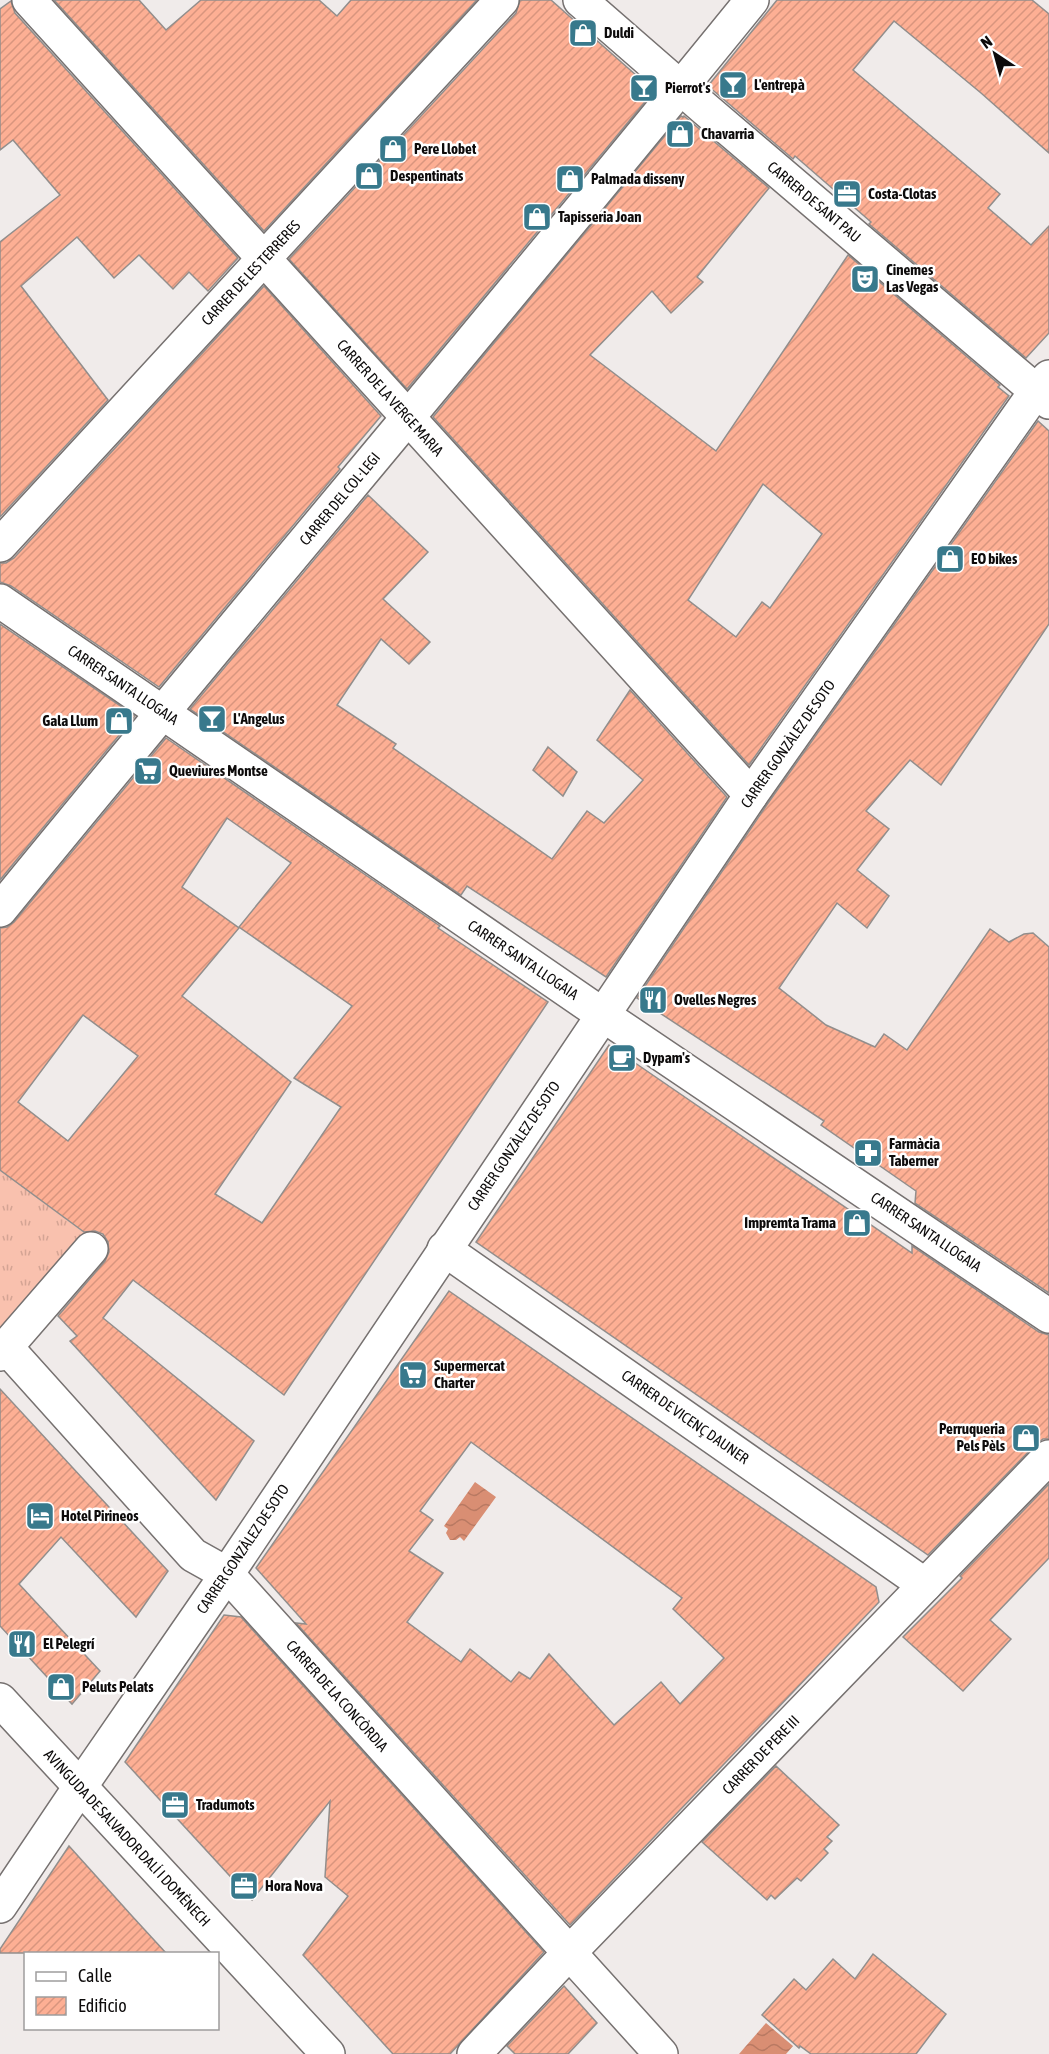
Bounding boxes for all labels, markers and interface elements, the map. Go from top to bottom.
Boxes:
shop icon: Duldi [567,17,599,49]
place label: Duldi [604,24,634,41]
north arrow [965,24,1025,84]
text: N [977,32,995,52]
bar icon: L'entrepà [717,69,749,101]
bar icon: Pierrot's [628,72,660,104]
place label: L'entrepà [754,76,805,93]
place label: Pierrot's [665,79,711,96]
shop icon: Chavarria [664,118,696,150]
place label: Chavarria [701,125,754,142]
shop icon: Pere Llobet [377,133,409,165]
place label: Pere Llobet [414,140,477,157]
street label: CARRER DE SANT PAU [764,158,864,245]
shop icon: Despentinats [353,160,385,192]
shop icon: Palmada disseny [554,163,586,195]
place label: Despentinats [390,167,464,184]
place label: Palmada disseny [591,170,685,187]
office icon: Costa-Clotas [831,178,863,210]
place label: Costa-Clotas [868,185,937,202]
shop icon: Tapisseria Joan [521,201,553,233]
place label: Tapisseria Joan [558,208,641,225]
street label: CARRER DE LES TERRERES [198,217,304,329]
place label: Cinemes Las Vegas [886,261,939,295]
theatre icon: Cinemes Las Vegas [849,263,881,295]
street label: CARRER DE LA VERGE MARIA [334,336,448,460]
street label: CARRER DEL COL·LEGI [296,449,383,549]
shop icon: EO bikes [934,543,966,575]
place label: EO bikes [971,550,1018,567]
street label: CARRER SANTA LLOGAIA [65,641,182,728]
street label: CARRER GONZÀLEZ DE SOTO [737,676,838,811]
bar icon: L'Angelus [196,703,228,735]
shop icon: Gala Llum [103,705,135,737]
place label: L'Angelus [233,710,285,727]
place label: Gala Llum [42,712,98,729]
supermarket icon: Queviures Montse [132,755,164,787]
place label: Queviures Montse [169,762,268,779]
street label: CARRER SANTA LLOGAIA [465,916,582,1003]
restaurant icon: Ovelles Negres [637,984,669,1016]
place label: Ovelles Negres [674,991,757,1008]
cafe icon: Dypam's [606,1042,638,1074]
place label: Dypam's [643,1049,691,1066]
street label: CARRER GONZÀLEZ DE SOTO [464,1078,563,1214]
place label: Farmàcia Taberner [889,1135,940,1169]
pharmacy icon: Farmàcia Taberner [852,1137,884,1169]
street label: CARRER SANTA LLOGAIA [868,1188,985,1275]
shop icon: Impremta Trama [841,1207,873,1239]
place label: Impremta Trama [744,1214,836,1231]
place label: Supermercat Charter [434,1357,505,1391]
supermarket icon: Supermercat Charter [397,1359,429,1391]
street label: CARRER DE VICENÇ DAUNER [618,1366,752,1467]
place label: Perruqueria Pels Pèls [939,1420,1006,1454]
shop icon: Perruqueria Pels Pèls [1010,1422,1042,1454]
street label: CARRER GONZÀLEZ DE SOTO [193,1481,292,1617]
hotel icon: Hotel Pirineos [24,1500,56,1532]
place label: Hotel Pirineos [61,1507,139,1524]
restaurant icon: El Pelegrí [6,1628,38,1660]
place label: El Pelegrí [43,1635,95,1652]
street label: CARRER DE LA CONCÒRDIA [283,1637,392,1755]
shop icon: Peluts Pelats [45,1671,77,1703]
place label: Peluts Pelats [82,1678,154,1695]
street label: CARRER DE PERE III [719,1712,803,1798]
street label: AVINGUDA DE SALVADOR DALÍ I DOMÈNECH [41,1746,214,1930]
office icon: Tradumots [159,1789,191,1821]
place label: Tradumots [196,1796,255,1813]
office icon: Hora Nova [228,1870,260,1902]
place label: Hora Nova [265,1877,323,1894]
legend [24,1952,219,2030]
text: Calle [78,1965,112,1986]
text: Edificio [78,1995,127,2016]

